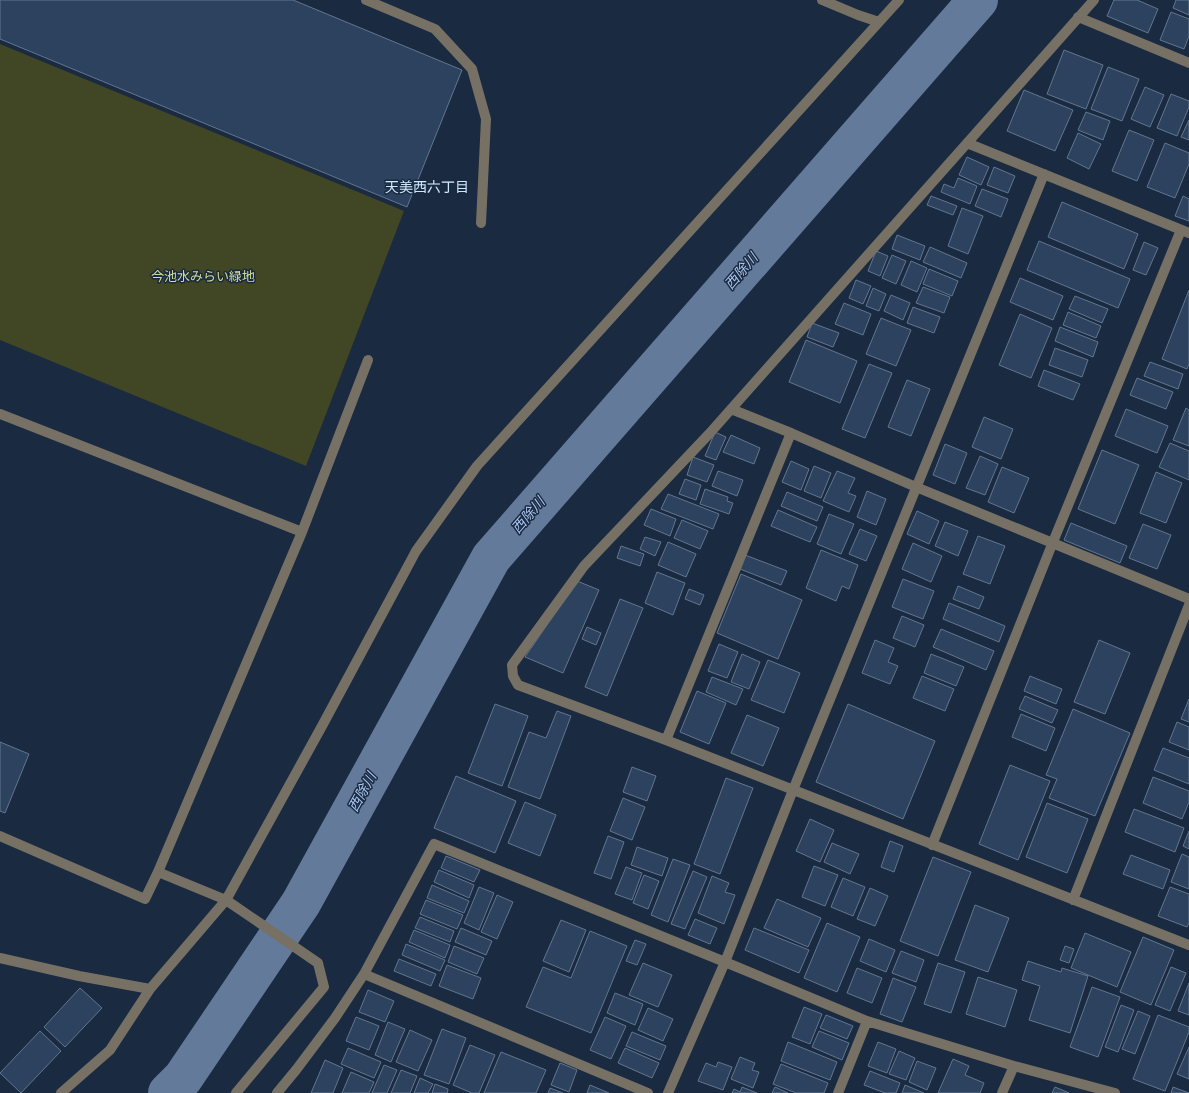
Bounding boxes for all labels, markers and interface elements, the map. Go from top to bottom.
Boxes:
district label: 天美西六丁目 [385,179,469,195]
water label: 西除川 [721,248,762,292]
park label: 今池水みらい緑地 [151,269,255,284]
water label: 西除川 [508,492,549,536]
water label: 西除川 [345,768,380,814]

